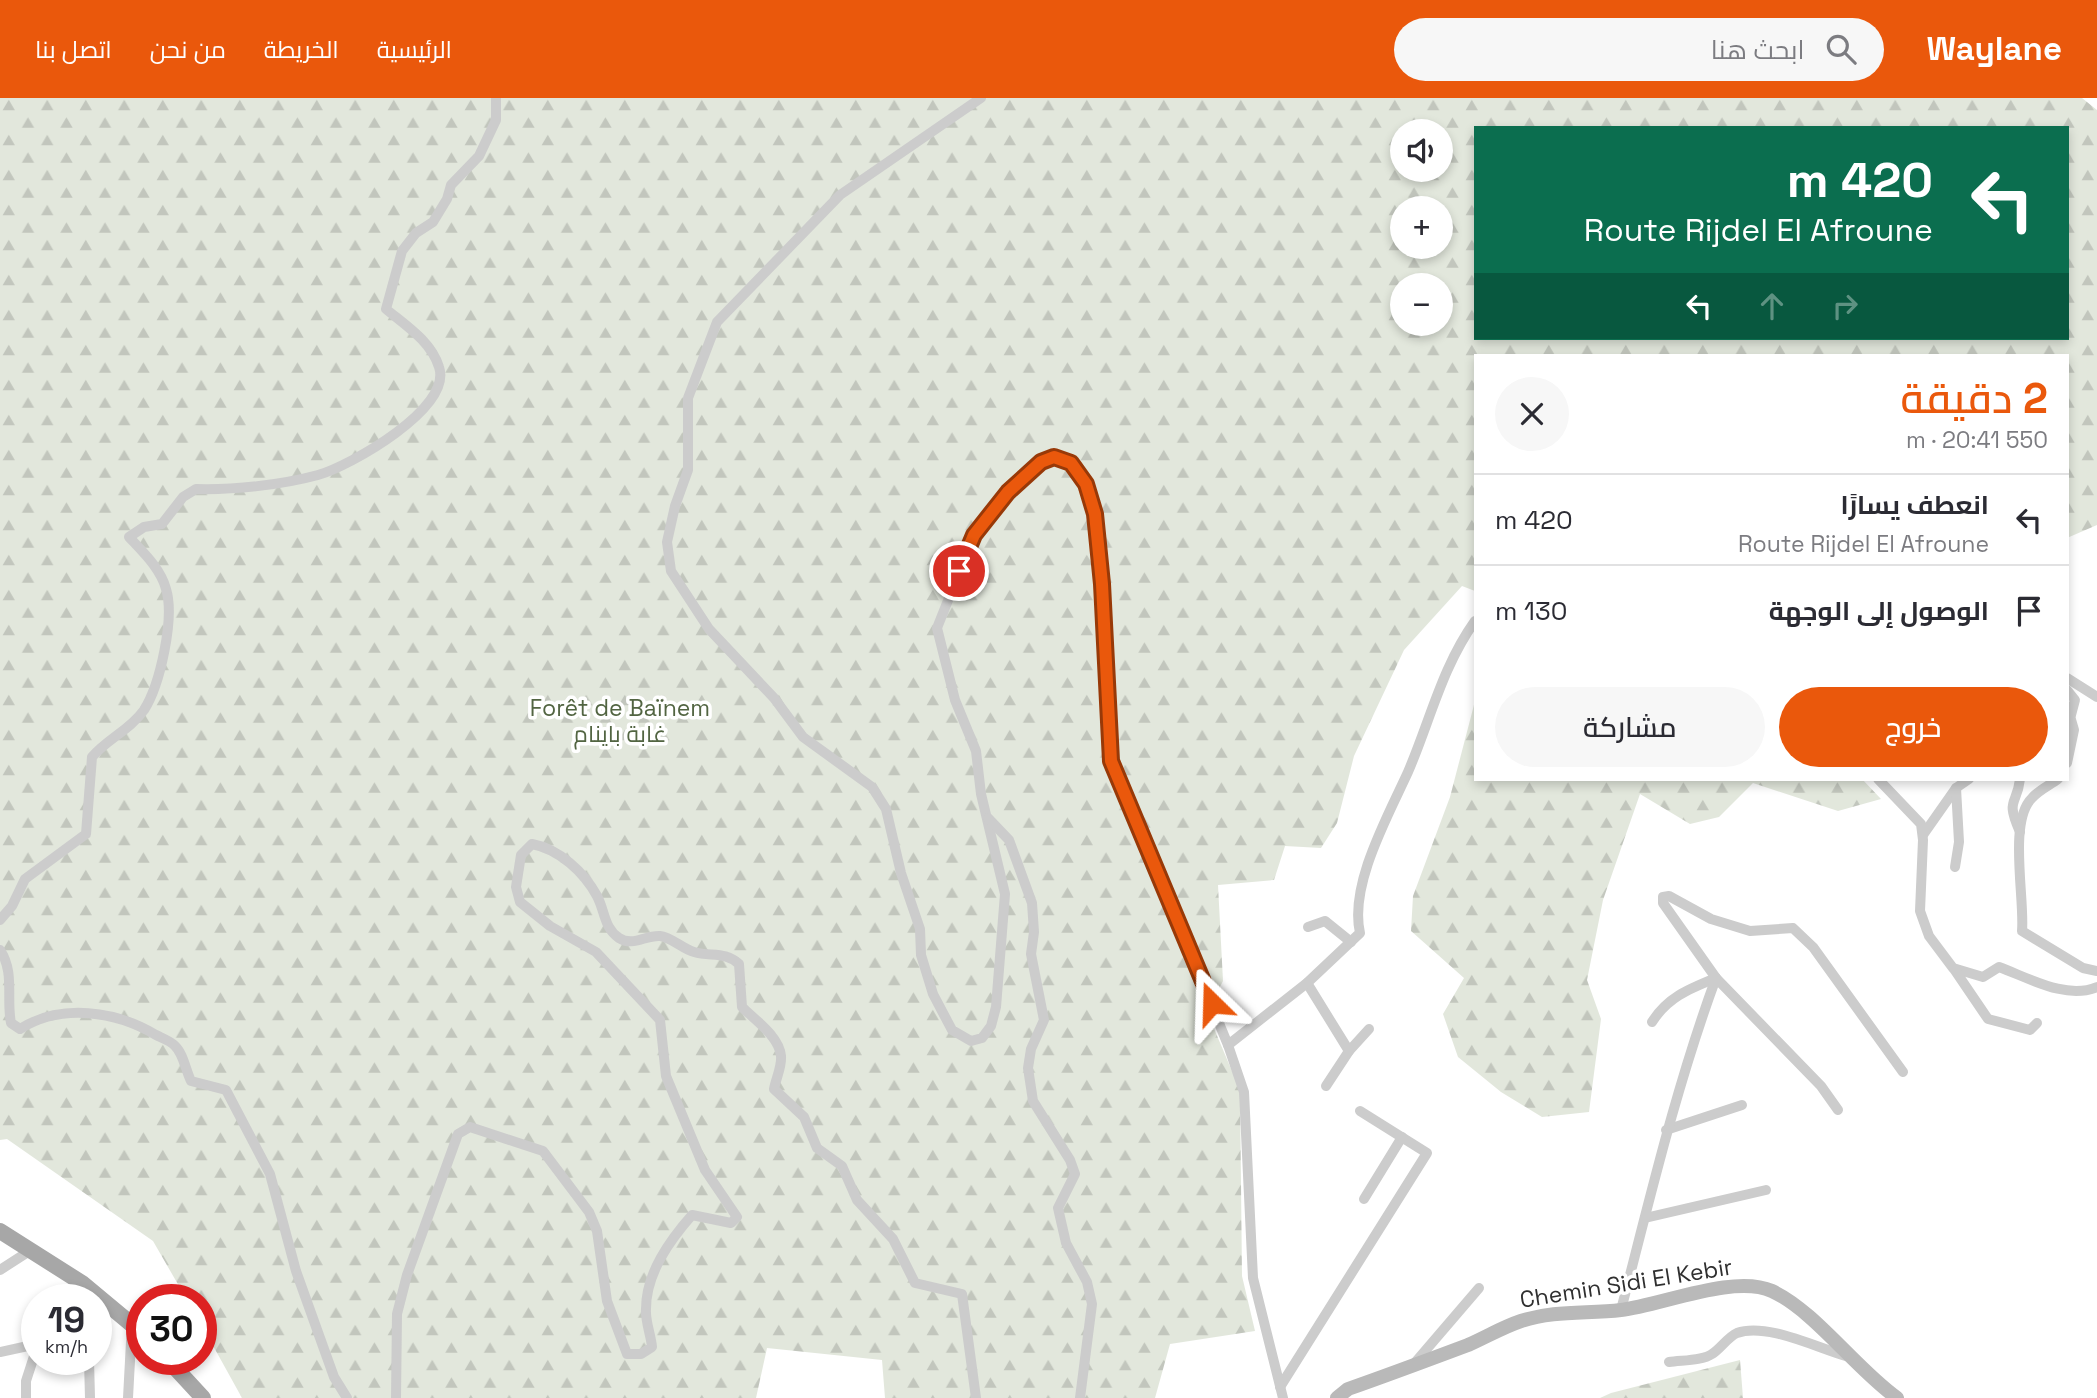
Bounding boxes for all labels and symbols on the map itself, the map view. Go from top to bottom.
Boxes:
pin [929,541,989,601]
park label: Forêt de Baïnem غابة باينام [530,693,710,750]
position arrow [1175,966,1249,1040]
street label: Chemin Sidi El Kebir [1518,1251,1734,1315]
speed limit sign: 30 [126,1284,217,1375]

